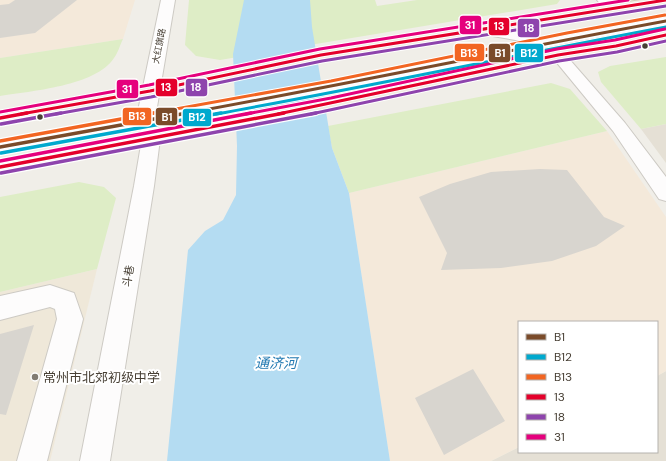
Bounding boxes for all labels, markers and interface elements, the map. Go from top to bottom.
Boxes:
line badge: 31 [459,15,482,35]
line badge: 13 [488,17,510,36]
text: 31 [465,18,475,32]
line badge: 18 [517,18,540,38]
text: 13 [494,19,504,33]
text: 18 [524,21,535,35]
street label: 大红旗路 [150,27,168,65]
unlabelled marker [640,41,650,51]
line badge: B13 [454,43,485,62]
line badge: B1 [488,43,511,63]
line badge: B12 [514,43,544,63]
text: B13 [460,46,478,60]
text: B1 [494,46,506,60]
text: B12 [520,46,538,60]
line badge: 13 [155,78,178,97]
line badge: 18 [185,78,208,97]
line badge: 31 [116,79,139,99]
text: 13 [161,80,171,94]
text: 18 [191,80,202,94]
text: 31 [122,82,132,96]
line badge: B13 [122,107,152,126]
line badge: B1 [155,107,178,126]
line badge: B12 [182,108,212,127]
text: B13 [128,109,146,123]
text: B1 [161,110,173,124]
text: B12 [188,110,206,124]
unlabelled marker [35,112,45,122]
street label: 斗巷 [119,264,137,288]
legend [518,321,658,453]
text: B1 [554,329,565,345]
text: B12 [554,349,572,365]
water label: 通济河 [255,354,300,372]
place label: 常州市北郊初级中学 [43,369,160,386]
text: B13 [554,369,572,385]
marker: 常州市北郊初级中学 [30,372,40,382]
text: 13 [554,389,565,405]
text: 18 [554,409,565,425]
text: 31 [554,429,565,445]

